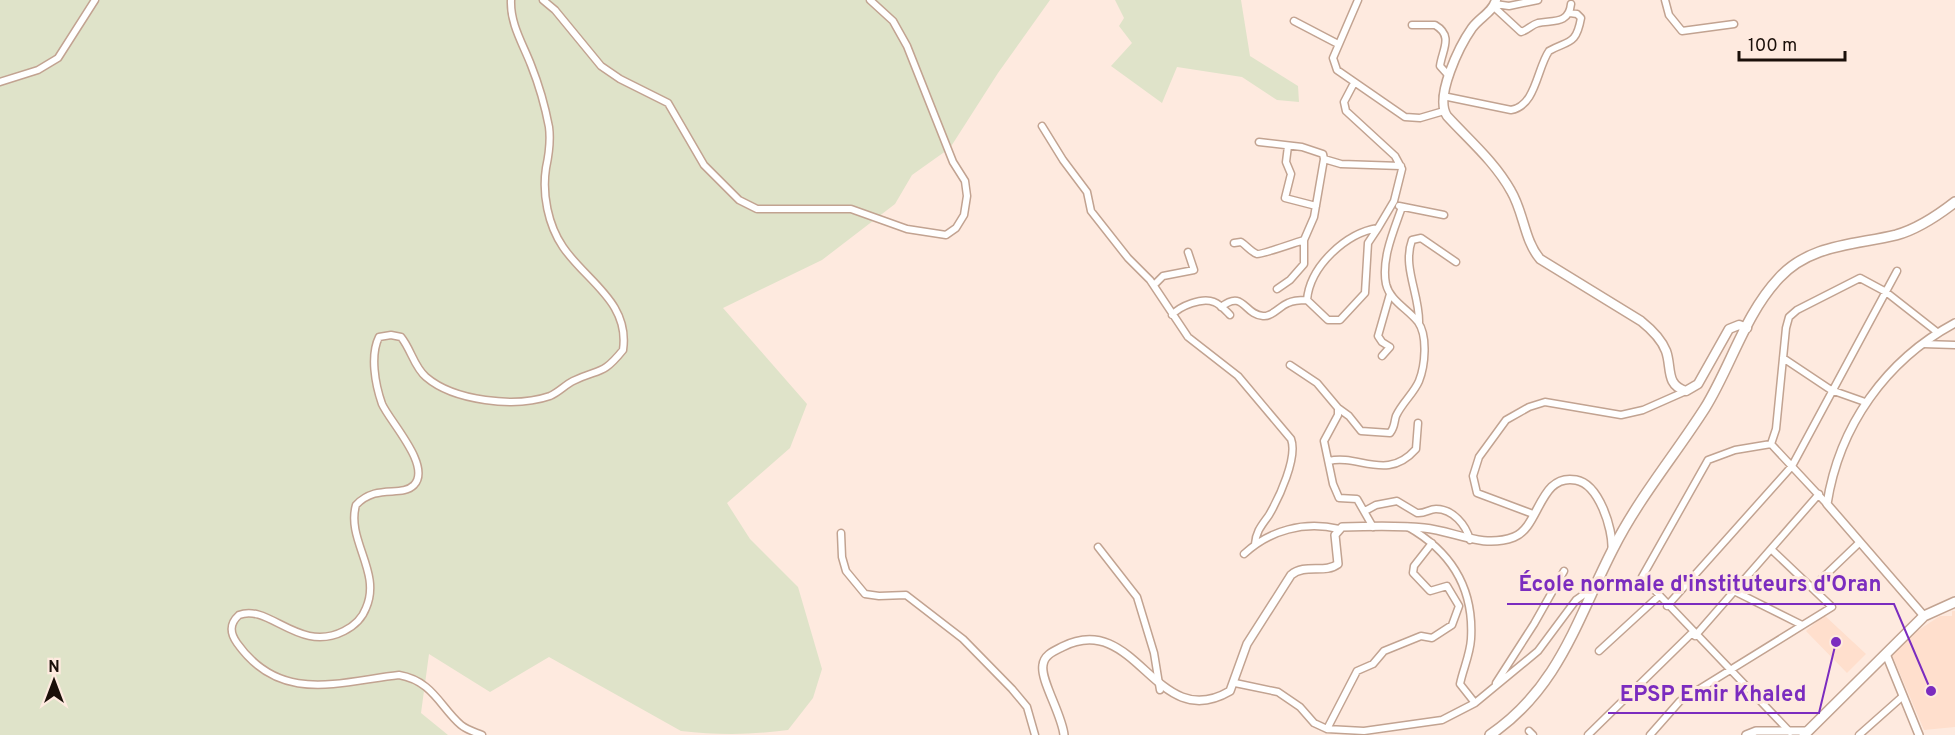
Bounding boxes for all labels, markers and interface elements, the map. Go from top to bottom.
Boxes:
scale bar [1739,24,1846,62]
text: 100 m [1748,35,1797,58]
callout: École normale d'instituteurs d'Oran [1507,564,1894,604]
text: École normale d'instituteurs d'Oran [1518,570,1882,599]
north arrow [24,651,84,711]
text: N [48,658,60,678]
callout: EPSP Emir Khaled [1608,673,1819,713]
text: EPSP Emir Khaled [1620,682,1806,709]

